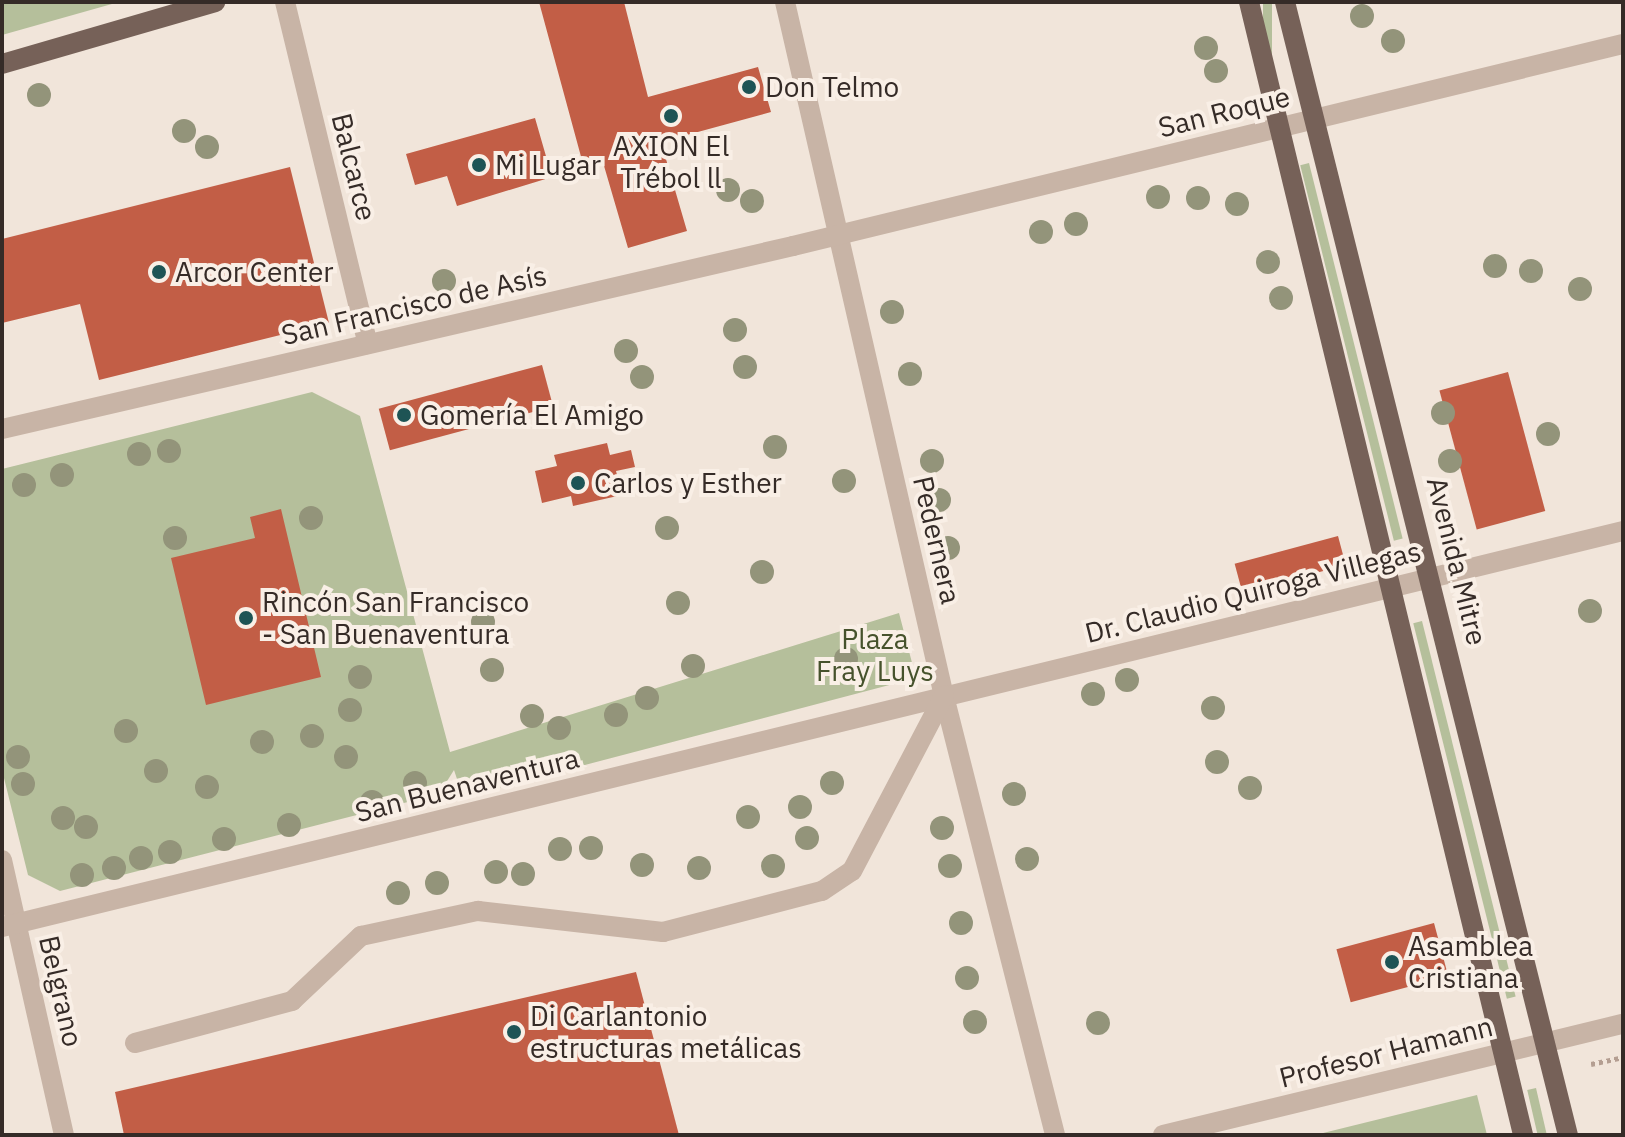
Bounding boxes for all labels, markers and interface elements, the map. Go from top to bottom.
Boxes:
place label: Don Telmo [765,70,899,104]
marker: Don Telmo [740,78,758,96]
street label: San Roque [1155,79,1293,145]
marker: AXION El Trébol ll [662,107,680,125]
street label: Balcarce [324,110,384,224]
place label: AXION El Trébol ll [613,129,729,195]
place label: Mi Lugar [495,148,601,182]
marker: Mi Lugar [470,156,488,174]
place label: Arcor Center [175,255,334,289]
street label: San Francisco de Asís [278,258,550,352]
marker: Arcor Center [150,263,168,281]
place label: Gomería El Amigo [420,398,644,432]
marker: Gomería El Amigo [395,406,413,424]
place label: Carlos y Esther [594,466,782,500]
street label: Pedernera [906,473,968,607]
street label: Avenida Mitre [1420,473,1494,649]
marker: Carlos y Esther [569,474,587,492]
street label: Dr. Claudio Quiroga Villegas [1082,534,1424,650]
place label: Rincón San Francisco - San Buenaventura [262,585,529,651]
marker: Rincón San Francisco - San Buenaventura [237,609,255,627]
park label: Plaza Fray Luys [816,622,934,688]
street label: San Buenaventura [352,741,582,829]
place label: Asamblea Cristiana [1408,929,1533,995]
street label: Belgrano [32,932,90,1050]
marker: Asamblea Cristiana [1383,953,1401,971]
place label: Di Carlantonio estructuras metálicas [530,999,802,1065]
street label: Profesor Hamann [1276,1009,1496,1095]
marker: Di Carlantonio estructuras metálicas [505,1023,523,1041]

